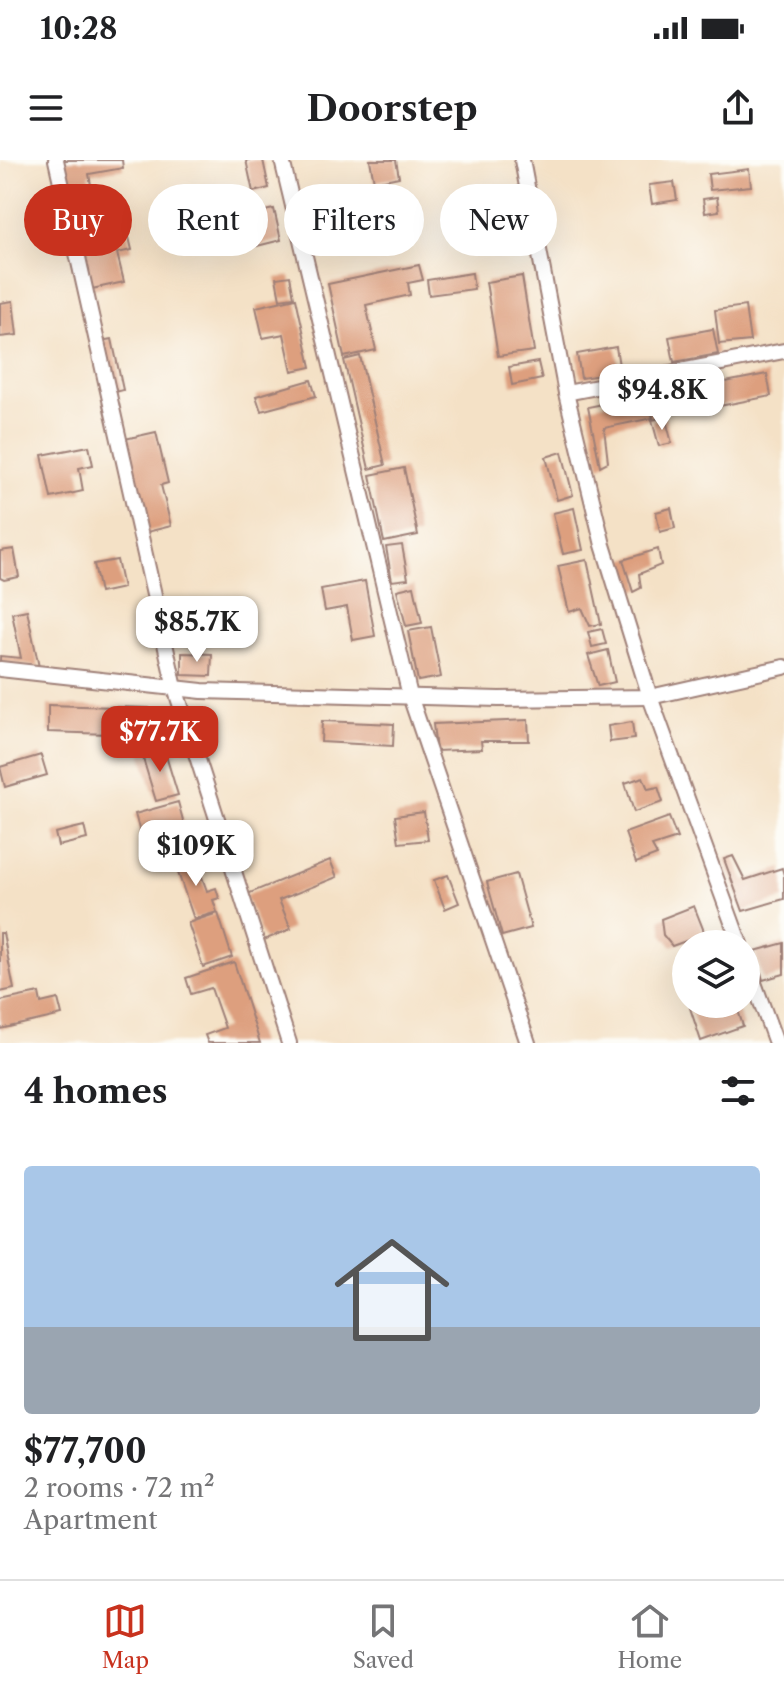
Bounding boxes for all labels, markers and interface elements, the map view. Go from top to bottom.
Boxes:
text: 10:28 [40,10,117,47]
icon: menu [24,86,68,130]
text: Doorstep [306,86,478,130]
icon: share [716,86,760,130]
chip: Buy [24,184,132,256]
chip: Rent [148,184,268,256]
chip: Filters [284,184,424,256]
chip: New [440,184,557,256]
pin: $94.8K [597,364,727,432]
text: $94.8K [617,374,707,406]
pin: $85.7K [132,596,262,664]
text: $85.7K [154,606,240,638]
pin: $77.7K [95,706,225,774]
text: $77.7K [119,716,201,748]
pin: $109K [140,820,252,888]
text: $109K [157,830,235,862]
map controls [672,930,760,1018]
button: layers [672,930,760,1018]
icon: filters [716,1069,760,1113]
text: 4 homes [24,1070,168,1112]
icon: home [320,1218,464,1362]
text: $77,700 [24,1430,147,1472]
text: 2 rooms · 72 m² [24,1472,215,1504]
text: Apartment [24,1504,157,1536]
tab: Map [102,1599,149,1674]
tab: Saved [353,1599,414,1674]
tab: Home [618,1599,682,1674]

